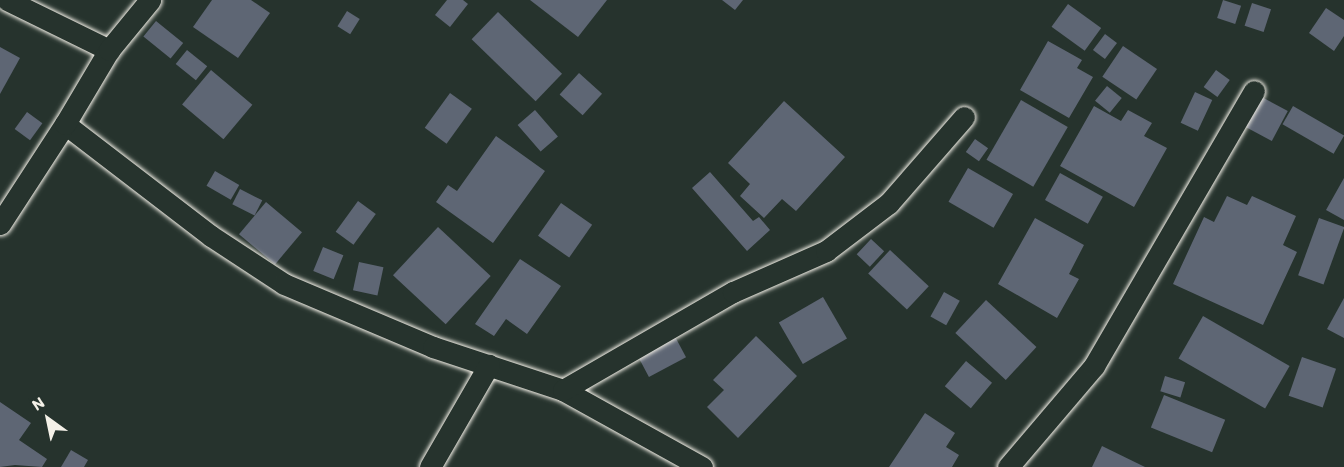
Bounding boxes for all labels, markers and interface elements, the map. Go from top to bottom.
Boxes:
north arrow [18,389,78,449]
text: N [28,393,48,414]

